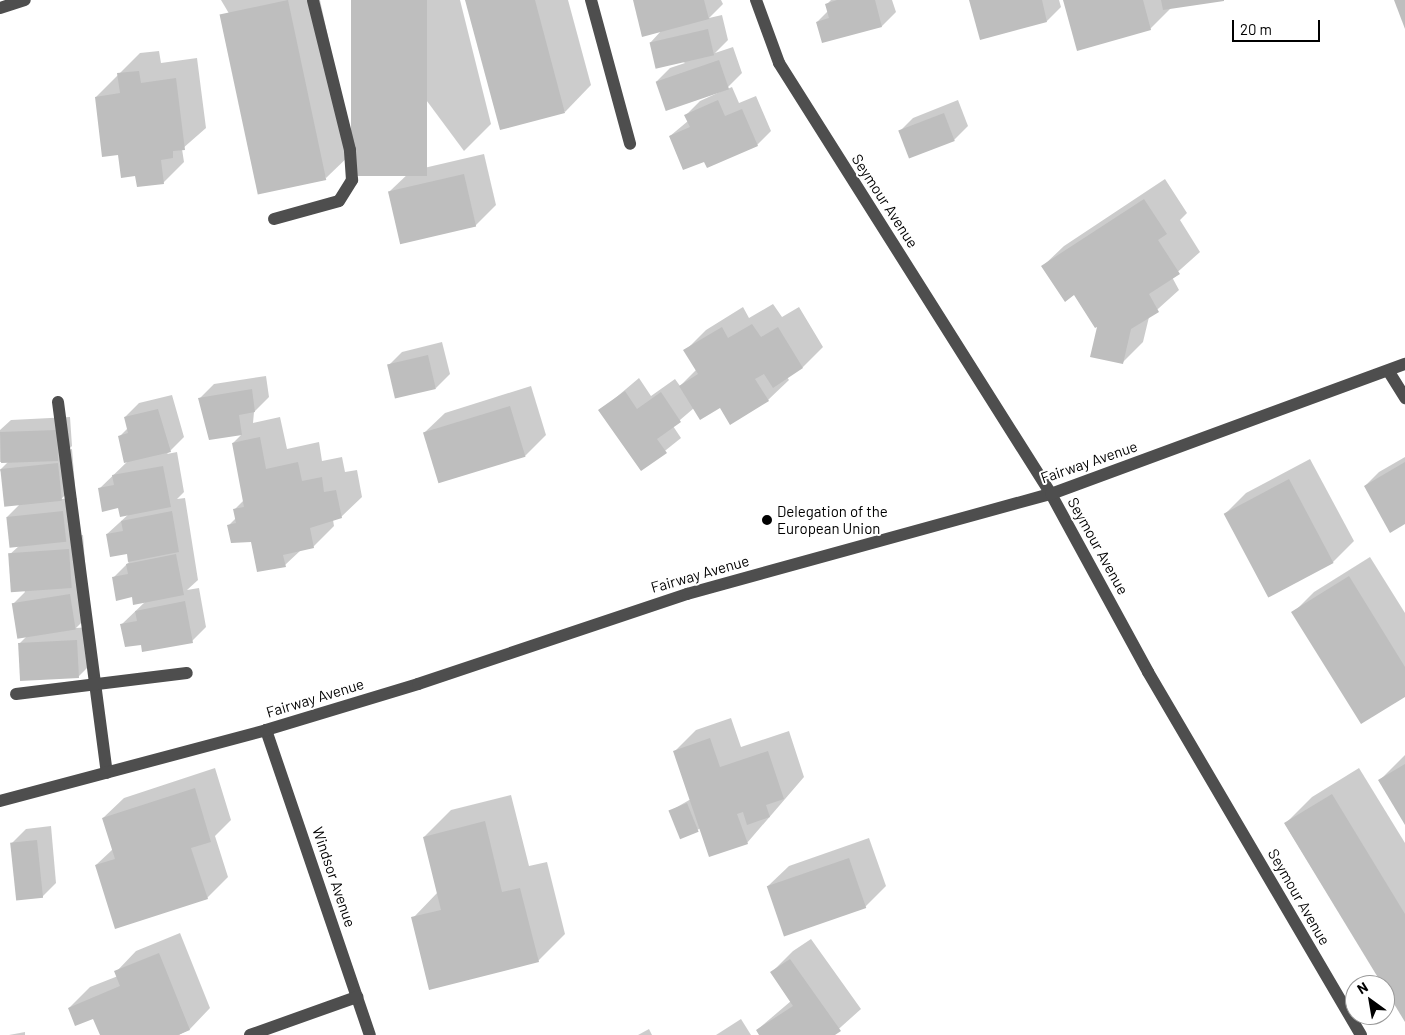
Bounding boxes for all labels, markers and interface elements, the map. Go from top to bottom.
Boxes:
scale bar [1235,10,1322,42]
text: 20 m [1240,20,1272,38]
street label: Seymour Avenue [848,151,922,251]
street label: Fairway Avenue [1038,437,1140,487]
street label: Seymour Avenue [1064,494,1132,598]
place label: Delegation of the European Union [777,502,888,537]
marker: Delegation of the European Union [761,514,773,526]
street label: Fairway Avenue [649,551,751,597]
street label: Fairway Avenue [264,675,366,721]
street label: Windsor Avenue [308,825,360,929]
street label: Seymour Avenue [1264,846,1334,948]
north arrow [1345,975,1395,1025]
text: N [1354,978,1371,997]

